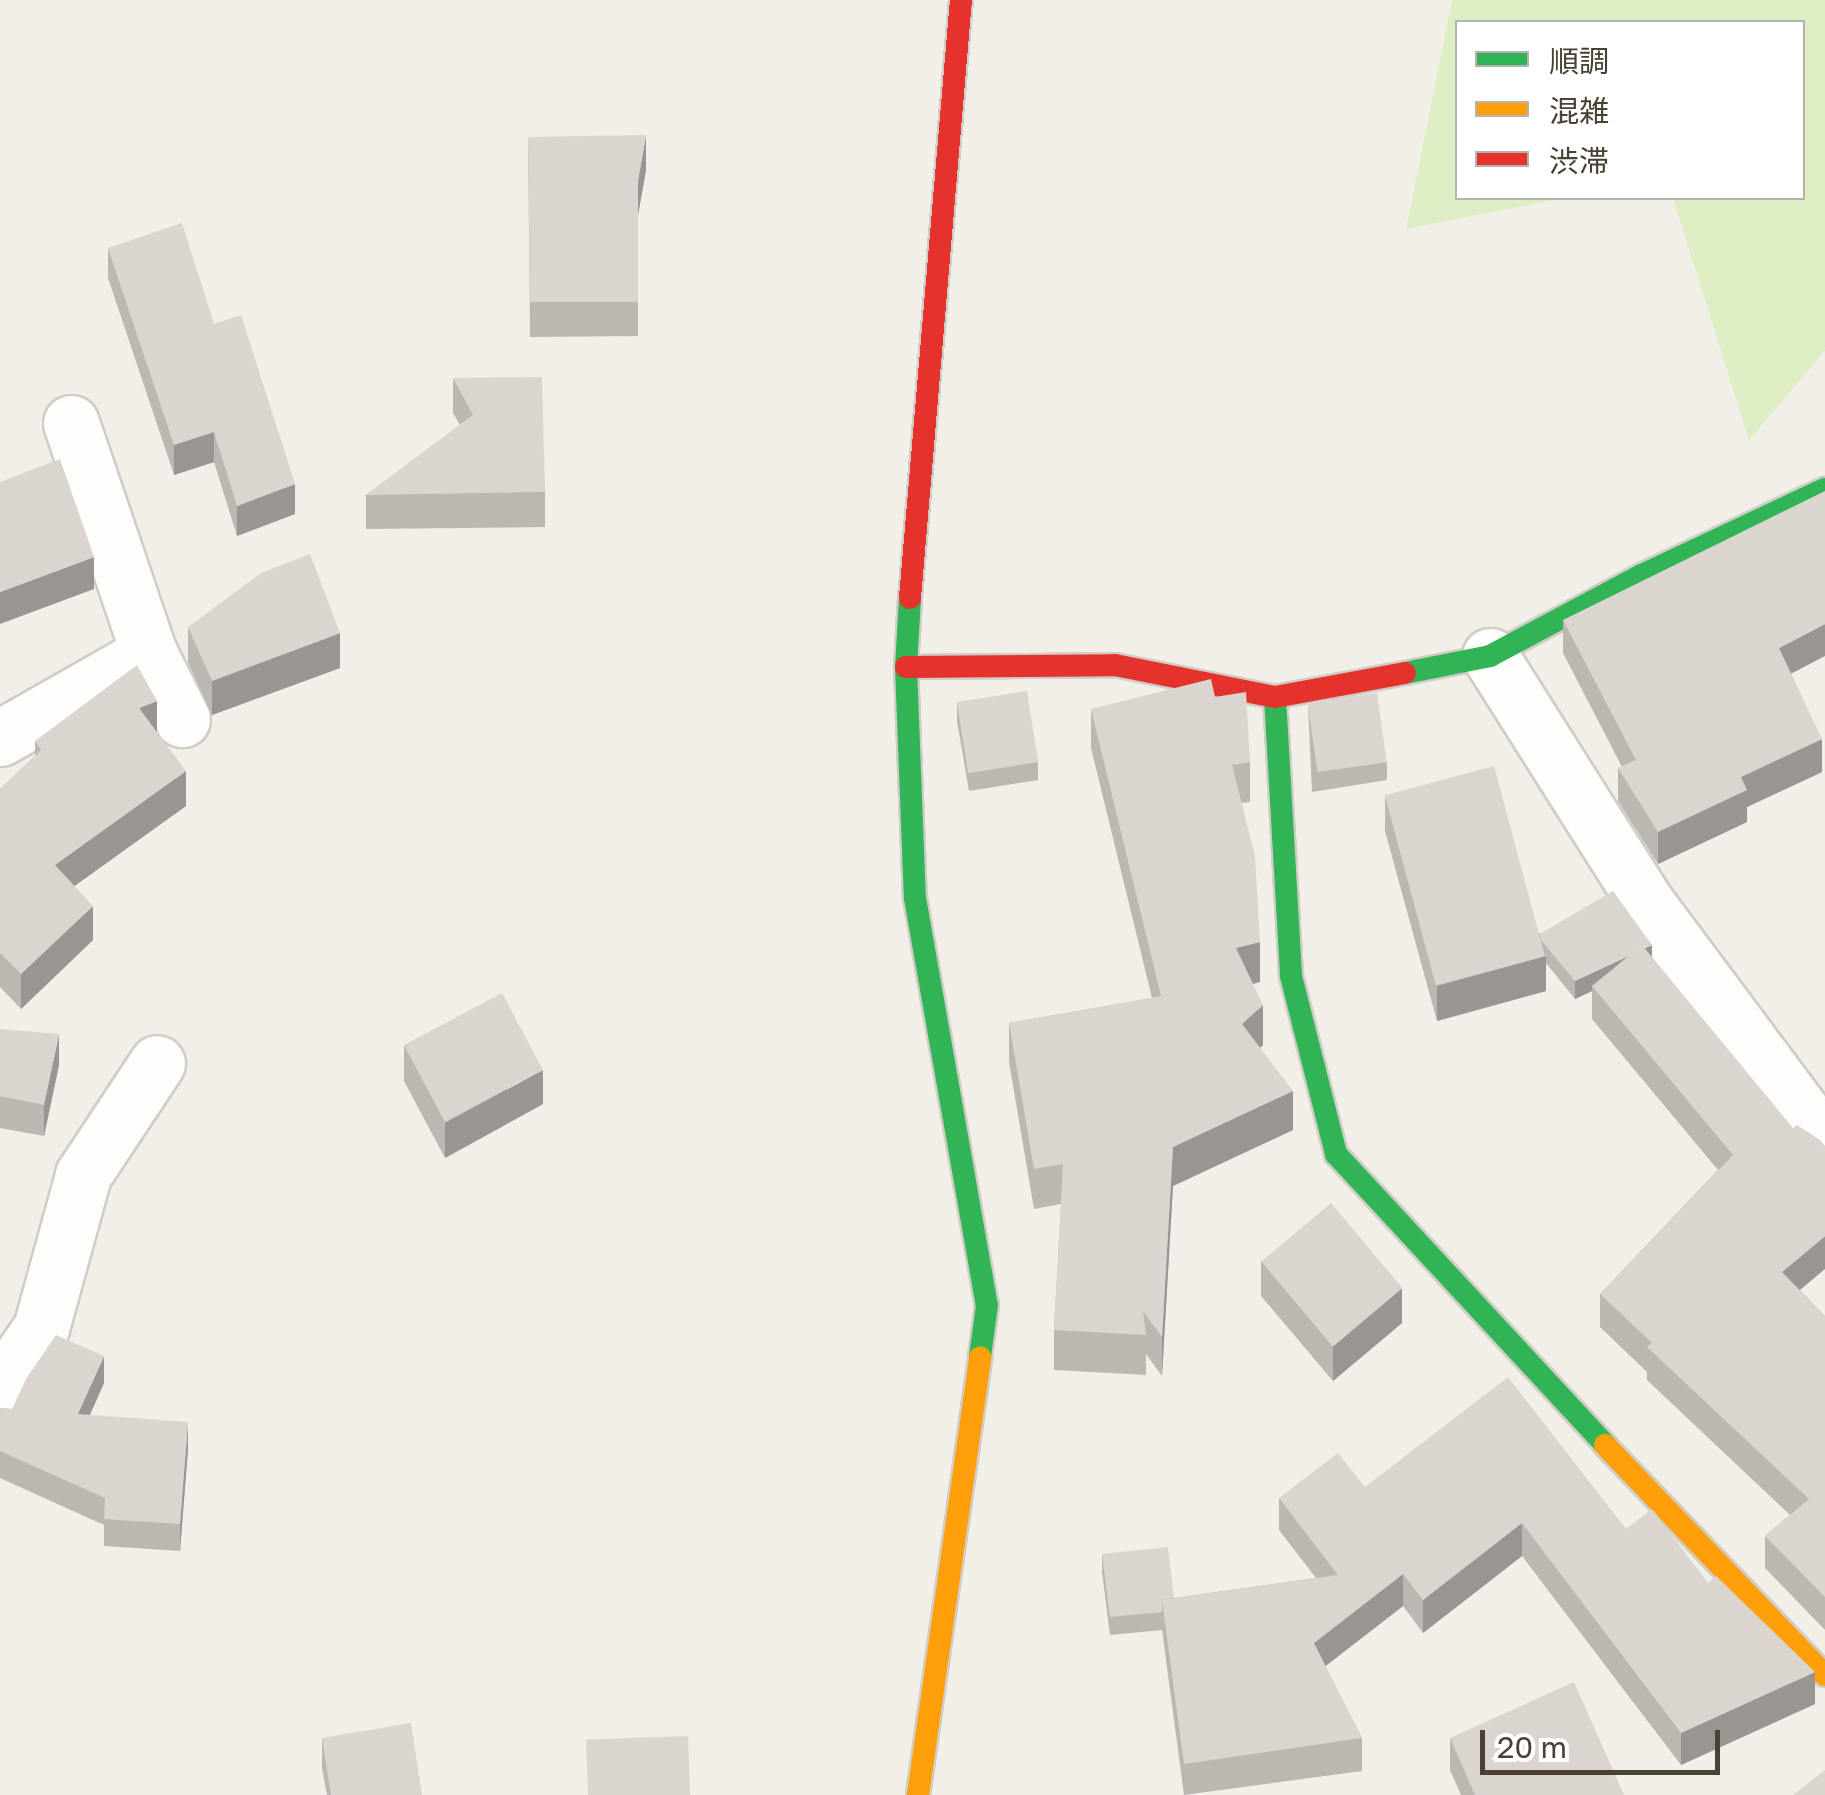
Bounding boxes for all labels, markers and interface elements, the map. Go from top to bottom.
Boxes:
legend [1455,20,1805,200]
text: 順調 [1549,43,1609,79]
text: 混雑 [1549,93,1609,129]
text: 渋滞 [1549,143,1609,179]
scale bar [1485,1710,1725,1772]
text: 20 m [1497,1729,1567,1765]

